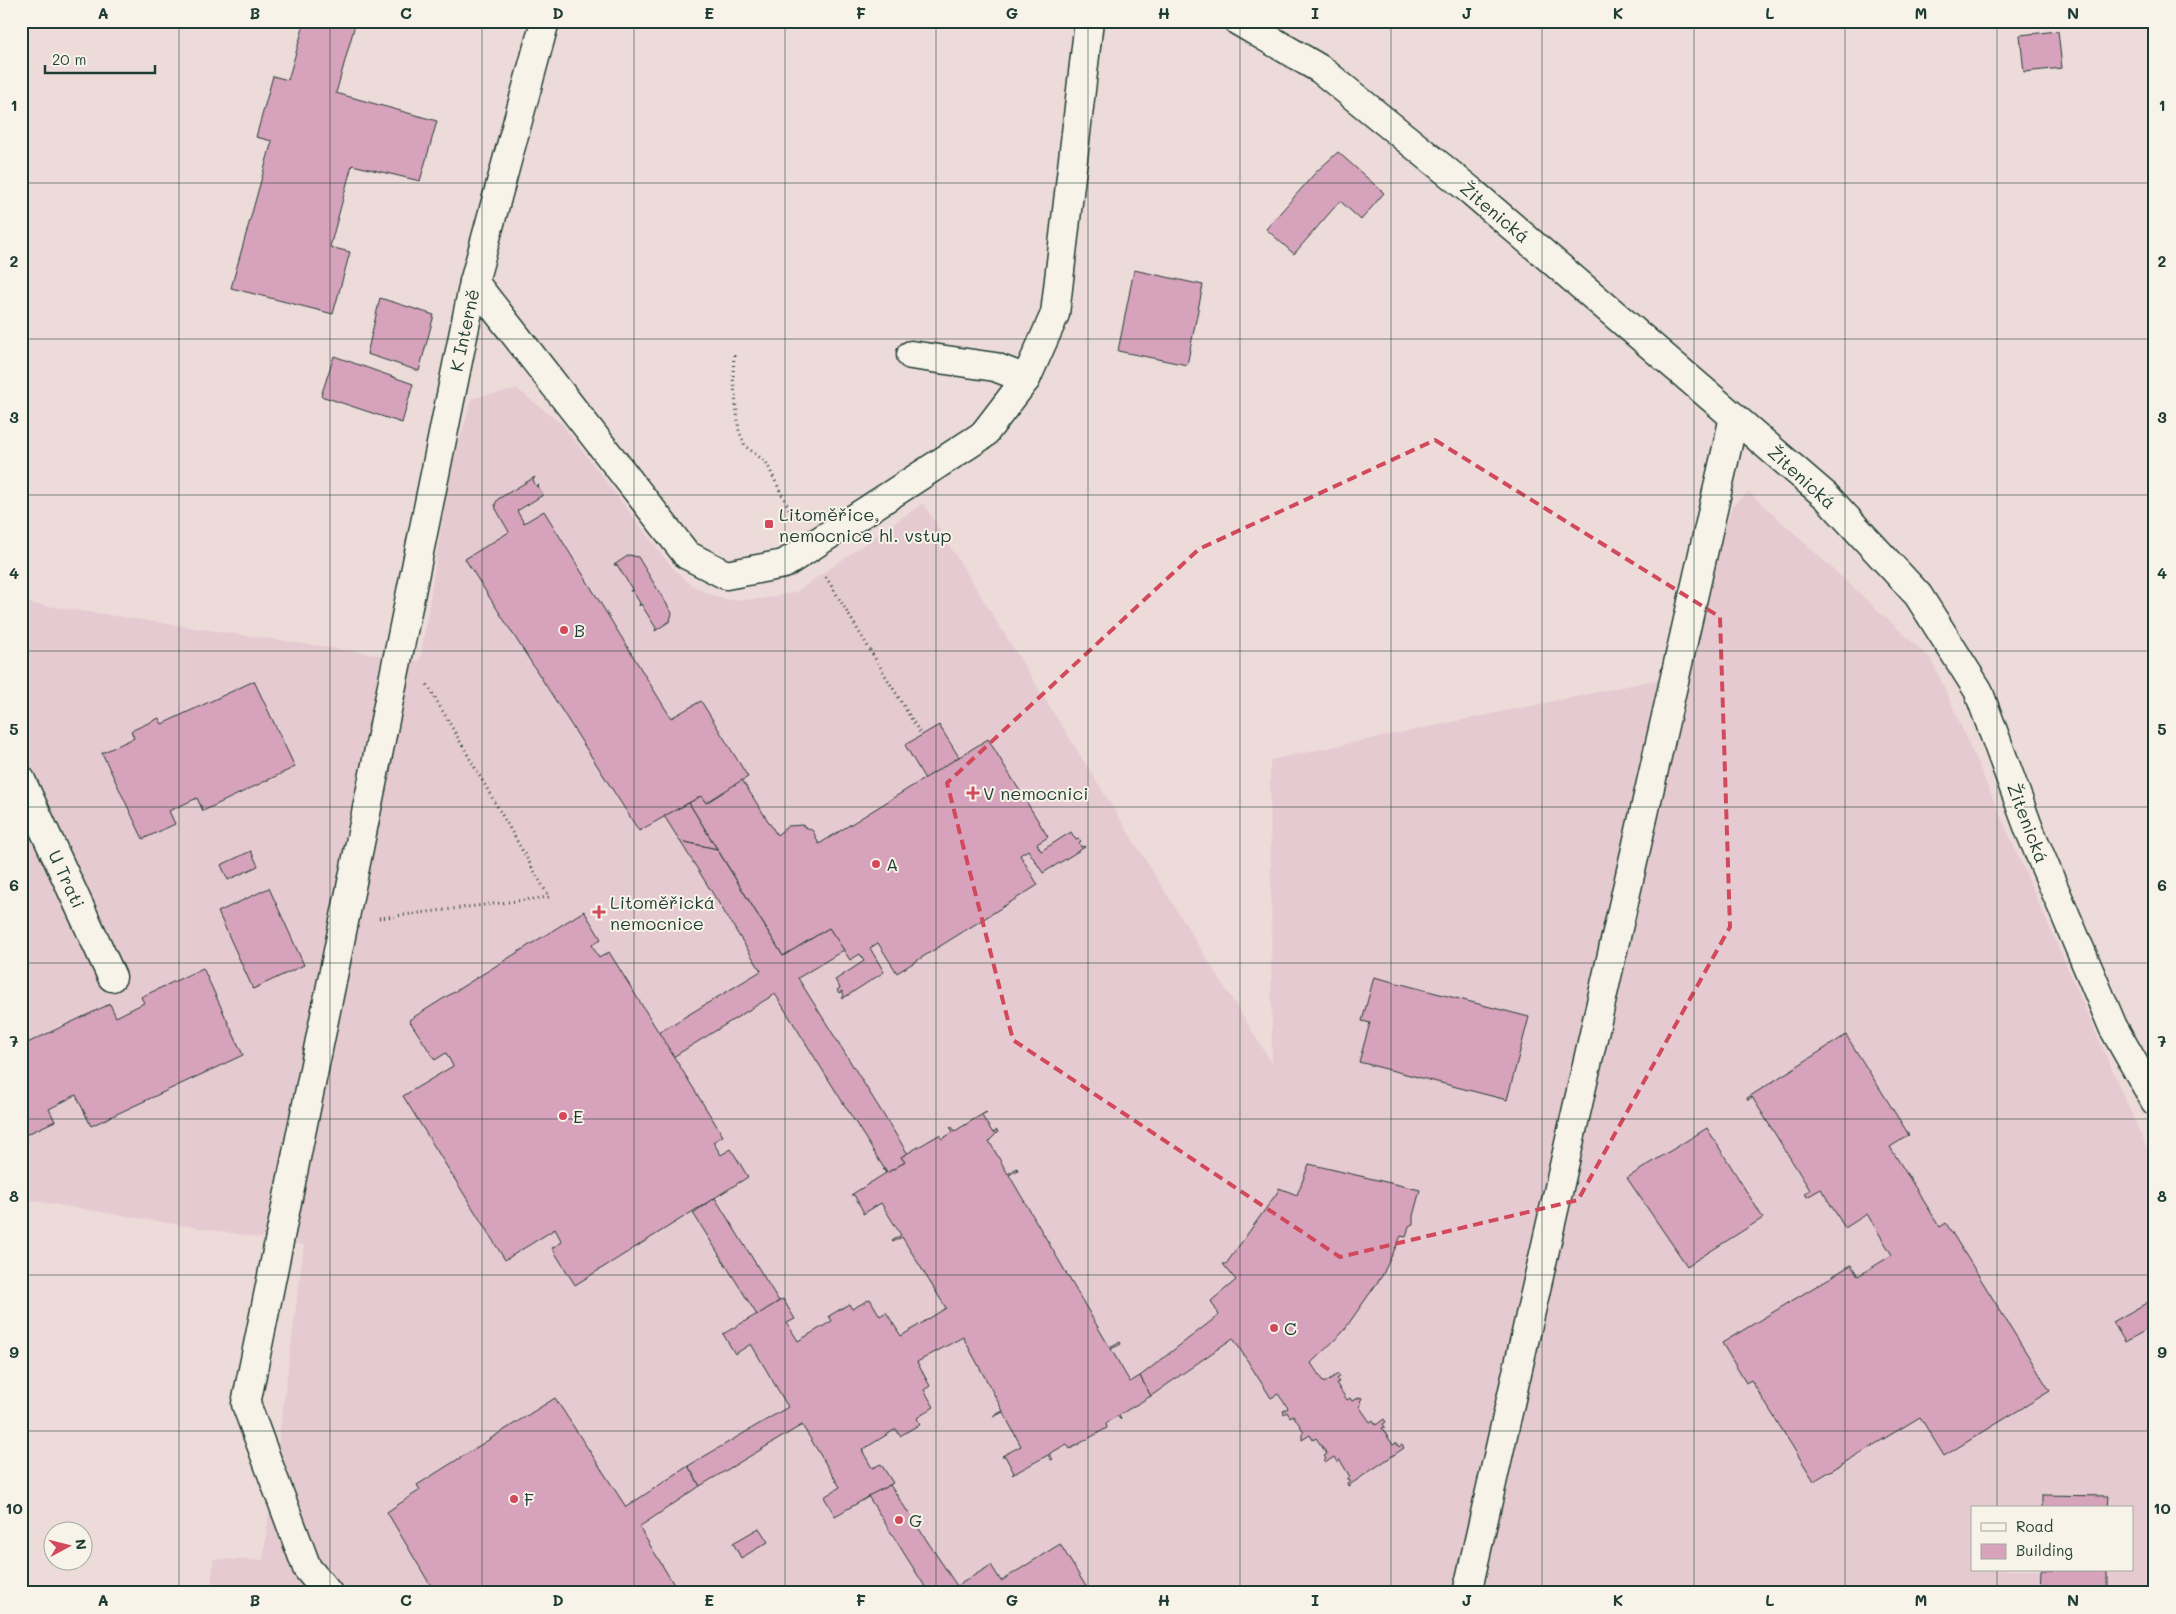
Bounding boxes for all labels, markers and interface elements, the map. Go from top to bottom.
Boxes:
text: A [97,2,109,23]
text: B [250,2,260,23]
text: C [400,2,412,23]
text: D [552,2,564,23]
text: E [704,2,714,23]
text: F [856,2,866,23]
text: G [1006,2,1018,23]
text: H [1158,2,1170,23]
text: I [1311,2,1319,23]
text: J [1462,2,1472,23]
text: K [1613,2,1623,23]
text: L [1765,2,1775,23]
text: M [1915,2,1927,23]
text: N [2067,2,2079,23]
scale bar [45,42,155,74]
text: 20 m [52,49,86,69]
text: 1 [10,94,18,115]
text: 1 [2158,94,2166,115]
street label: Žitenická [1455,176,1535,248]
text: 2 [10,250,19,271]
text: 2 [2158,250,2167,271]
street label: K Interně [444,287,484,373]
text: 3 [9,406,19,427]
text: 3 [2157,406,2167,427]
street label: Žitenická [1763,440,1841,514]
place label: Litoměřice, nemocnice hl. vstup [779,502,952,547]
marker: Litoměřice, nemocnice hl. vstup [763,518,775,530]
text: 4 [9,562,19,583]
text: 4 [2157,562,2167,583]
place label: B [574,618,585,642]
marker: B [558,624,570,636]
text: 5 [9,718,19,739]
text: 5 [2157,718,2167,739]
street label: Žitenická [2002,780,2054,866]
place label: V nemocnici [983,781,1089,805]
marker: V nemocnici [967,787,979,799]
street label: U Trati [43,846,91,912]
place label: A [886,852,898,876]
marker: A [870,858,882,870]
text: 6 [9,874,19,895]
text: 6 [2157,874,2167,895]
place label: Litoměřická nemocnice [610,890,715,935]
marker: Litoměřická nemocnice [592,905,606,919]
text: 7 [10,1030,19,1051]
text: 7 [2158,1030,2167,1051]
place label: E [573,1104,583,1128]
marker: E [557,1110,569,1122]
text: 8 [9,1185,19,1206]
text: 8 [2157,1185,2167,1206]
place label: C [1284,1316,1297,1340]
marker: C [1268,1322,1280,1334]
text: 9 [9,1341,19,1362]
text: 9 [2157,1341,2167,1362]
place label: F [524,1487,534,1511]
marker: F [508,1493,520,1505]
text: 10 [5,1497,23,1518]
text: 10 [2153,1497,2171,1518]
legend [1971,1506,2134,1572]
place label: G [909,1508,922,1532]
marker: G [893,1514,905,1526]
text: Road [2016,1516,2053,1536]
north arrow [42,1522,92,1572]
text: N [71,1538,91,1551]
text: Building [2016,1540,2073,1560]
text: A [97,1589,109,1610]
text: B [250,1589,260,1610]
text: C [400,1589,412,1610]
text: D [552,1589,564,1610]
text: E [704,1589,714,1610]
text: F [856,1589,866,1610]
text: G [1006,1589,1018,1610]
text: H [1158,1589,1170,1610]
text: I [1311,1589,1319,1610]
text: J [1462,1589,1472,1610]
text: K [1613,1589,1623,1610]
text: L [1765,1589,1775,1610]
text: M [1915,1589,1927,1610]
text: N [2067,1589,2079,1610]

